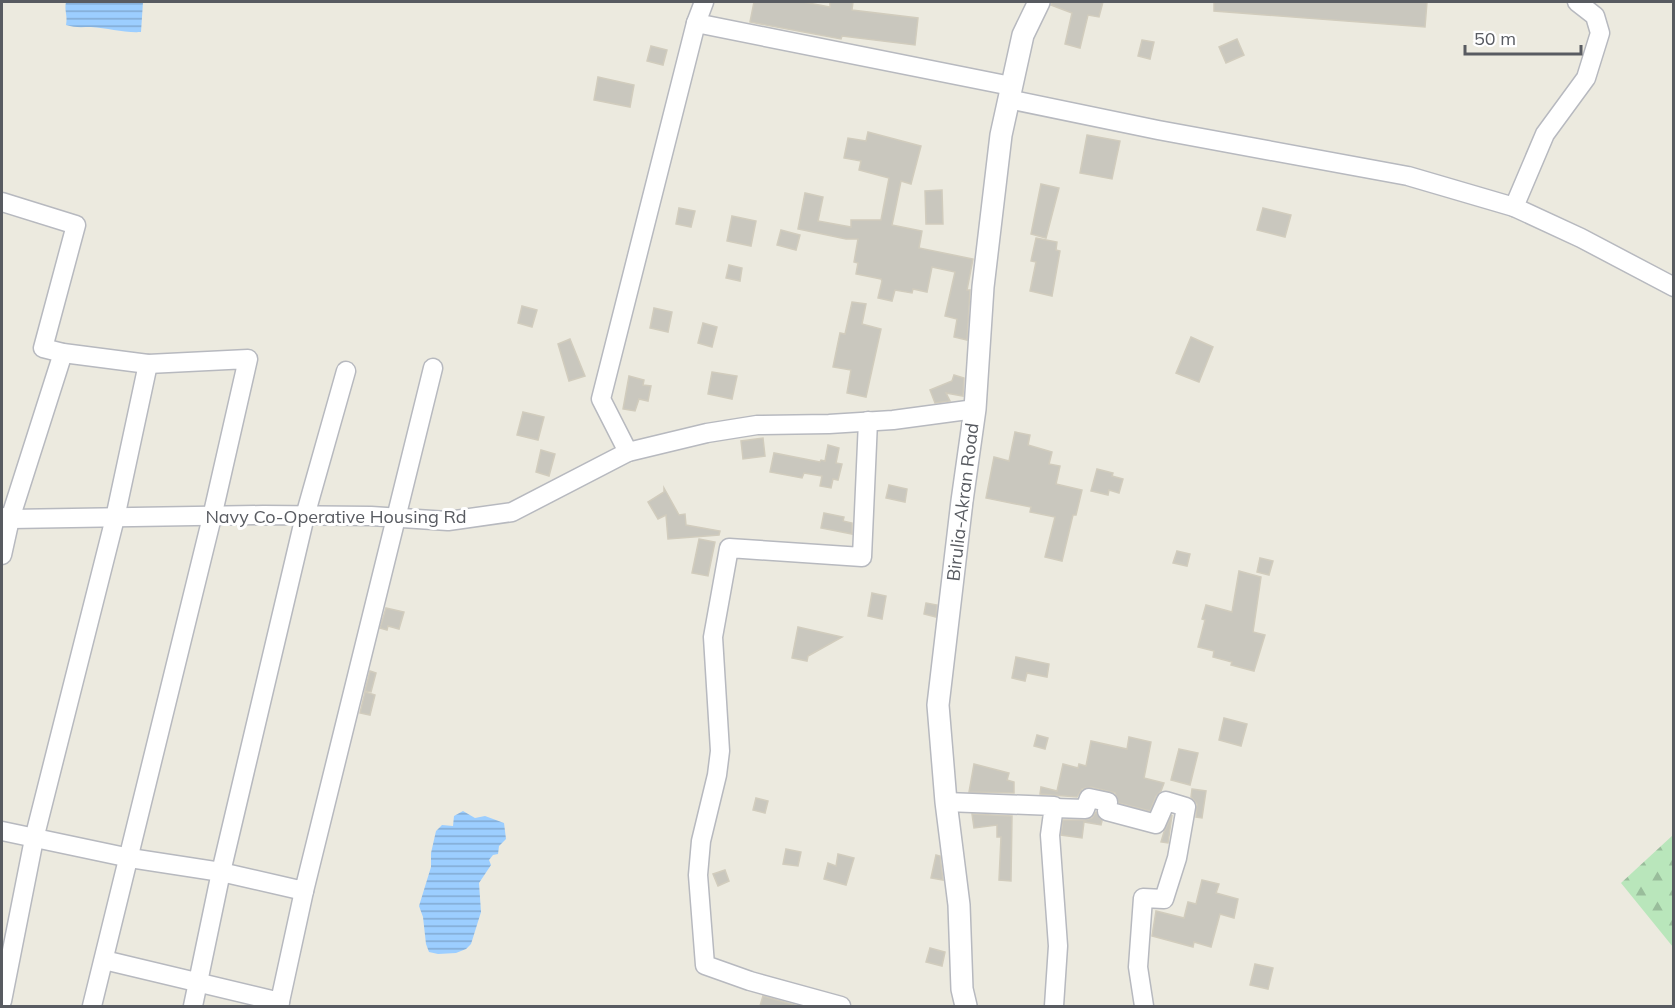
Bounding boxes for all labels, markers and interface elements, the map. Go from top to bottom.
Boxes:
scale bar [1465,18,1580,56]
text: 50 m [1474,27,1516,50]
street label: Birulia-Akran Road [941,421,984,582]
street label: Navy Co-Operative Housing Rd [205,505,467,528]

